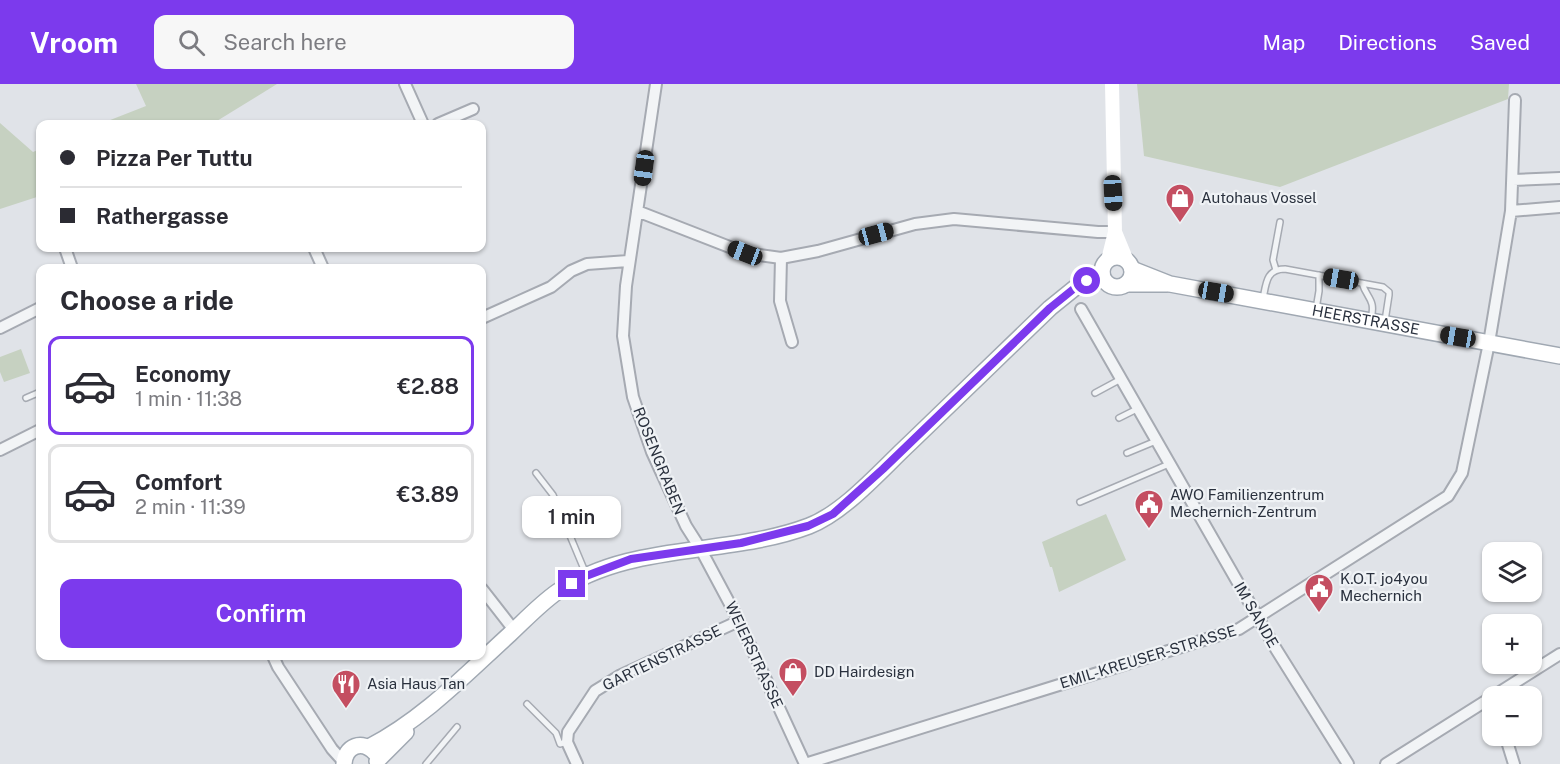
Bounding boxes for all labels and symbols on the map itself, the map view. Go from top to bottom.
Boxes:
car [633,149,655,187]
car [1103,175,1123,211]
shop icon: Autohaus Vossel [1164,182,1196,224]
place label: Autohaus Vossel [1201,189,1317,206]
car [856,221,896,247]
car [725,238,765,268]
route start [1073,267,1100,294]
car [1322,267,1360,291]
car [1197,280,1235,304]
street label: HEERSTRASSE [1311,301,1421,338]
car [1439,325,1477,349]
street label: ROSENGRABEN [630,405,689,517]
place label: AWO Familienzentrum Mechernich-Zentrum [1170,486,1324,520]
public building icon: AWO Familienzentrum Mechernich-Zentrum [1133,488,1165,530]
callout: 1 min [522,497,622,539]
route end [558,570,585,597]
place label: K.O.T. jo4you Mechernich [1340,570,1428,604]
public building icon: K.O.T. jo4you Mechernich [1303,572,1335,614]
street label: IM SANDE [1231,579,1282,650]
street label: WEIERSTRASSE [722,599,787,711]
street label: GARTENSTRASSE [600,621,724,694]
street label: EMIL-KREUSER-STRASSE [1058,622,1238,692]
shop icon: DD Hairdesign [777,656,809,698]
place label: DD Hairdesign [814,663,914,680]
restaurant icon: Asia Haus Tan [330,668,362,710]
place label: Asia Haus Tan [367,675,465,692]

